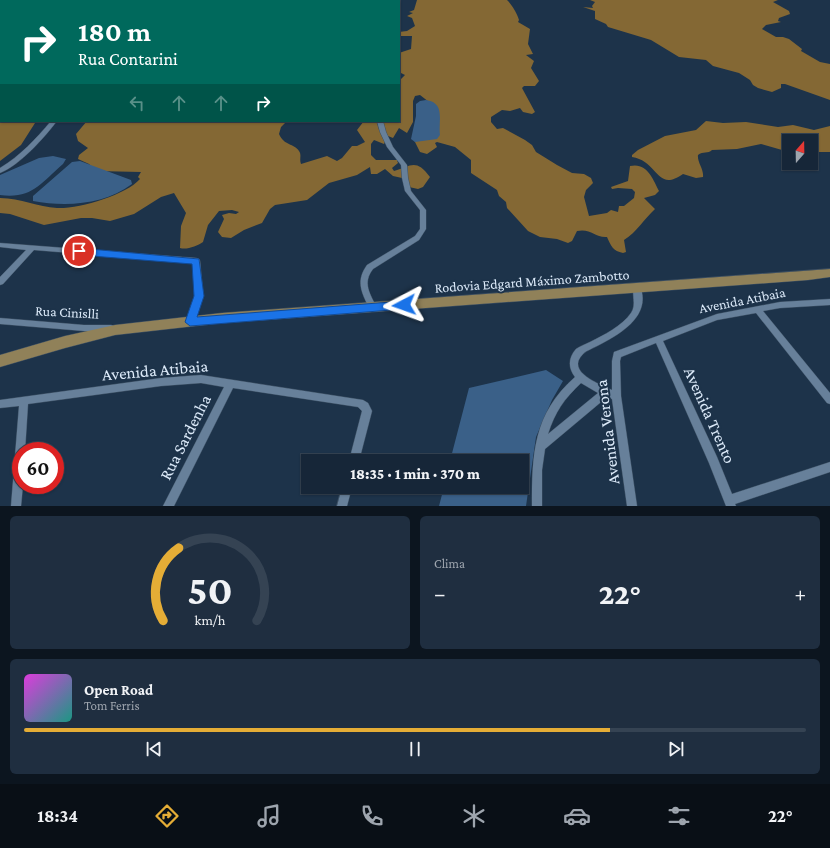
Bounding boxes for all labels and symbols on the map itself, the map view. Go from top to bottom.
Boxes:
north arrow [782,134,818,170]
pin [62,234,96,268]
street label: Rodovia Edgard Máximo Zambotto [434,266,630,296]
position arrow [383,284,425,326]
street label: Avenida Atibaia [697,284,787,316]
street label: Rua Cinislli [35,302,100,322]
street label: Avenida Atibaia [101,356,209,385]
street label: Avenida Trento [680,364,739,466]
street label: Avenida Verona [592,378,623,486]
street label: Rua Sardenha [156,391,215,483]
speed limit sign: 60 [12,442,64,494]

